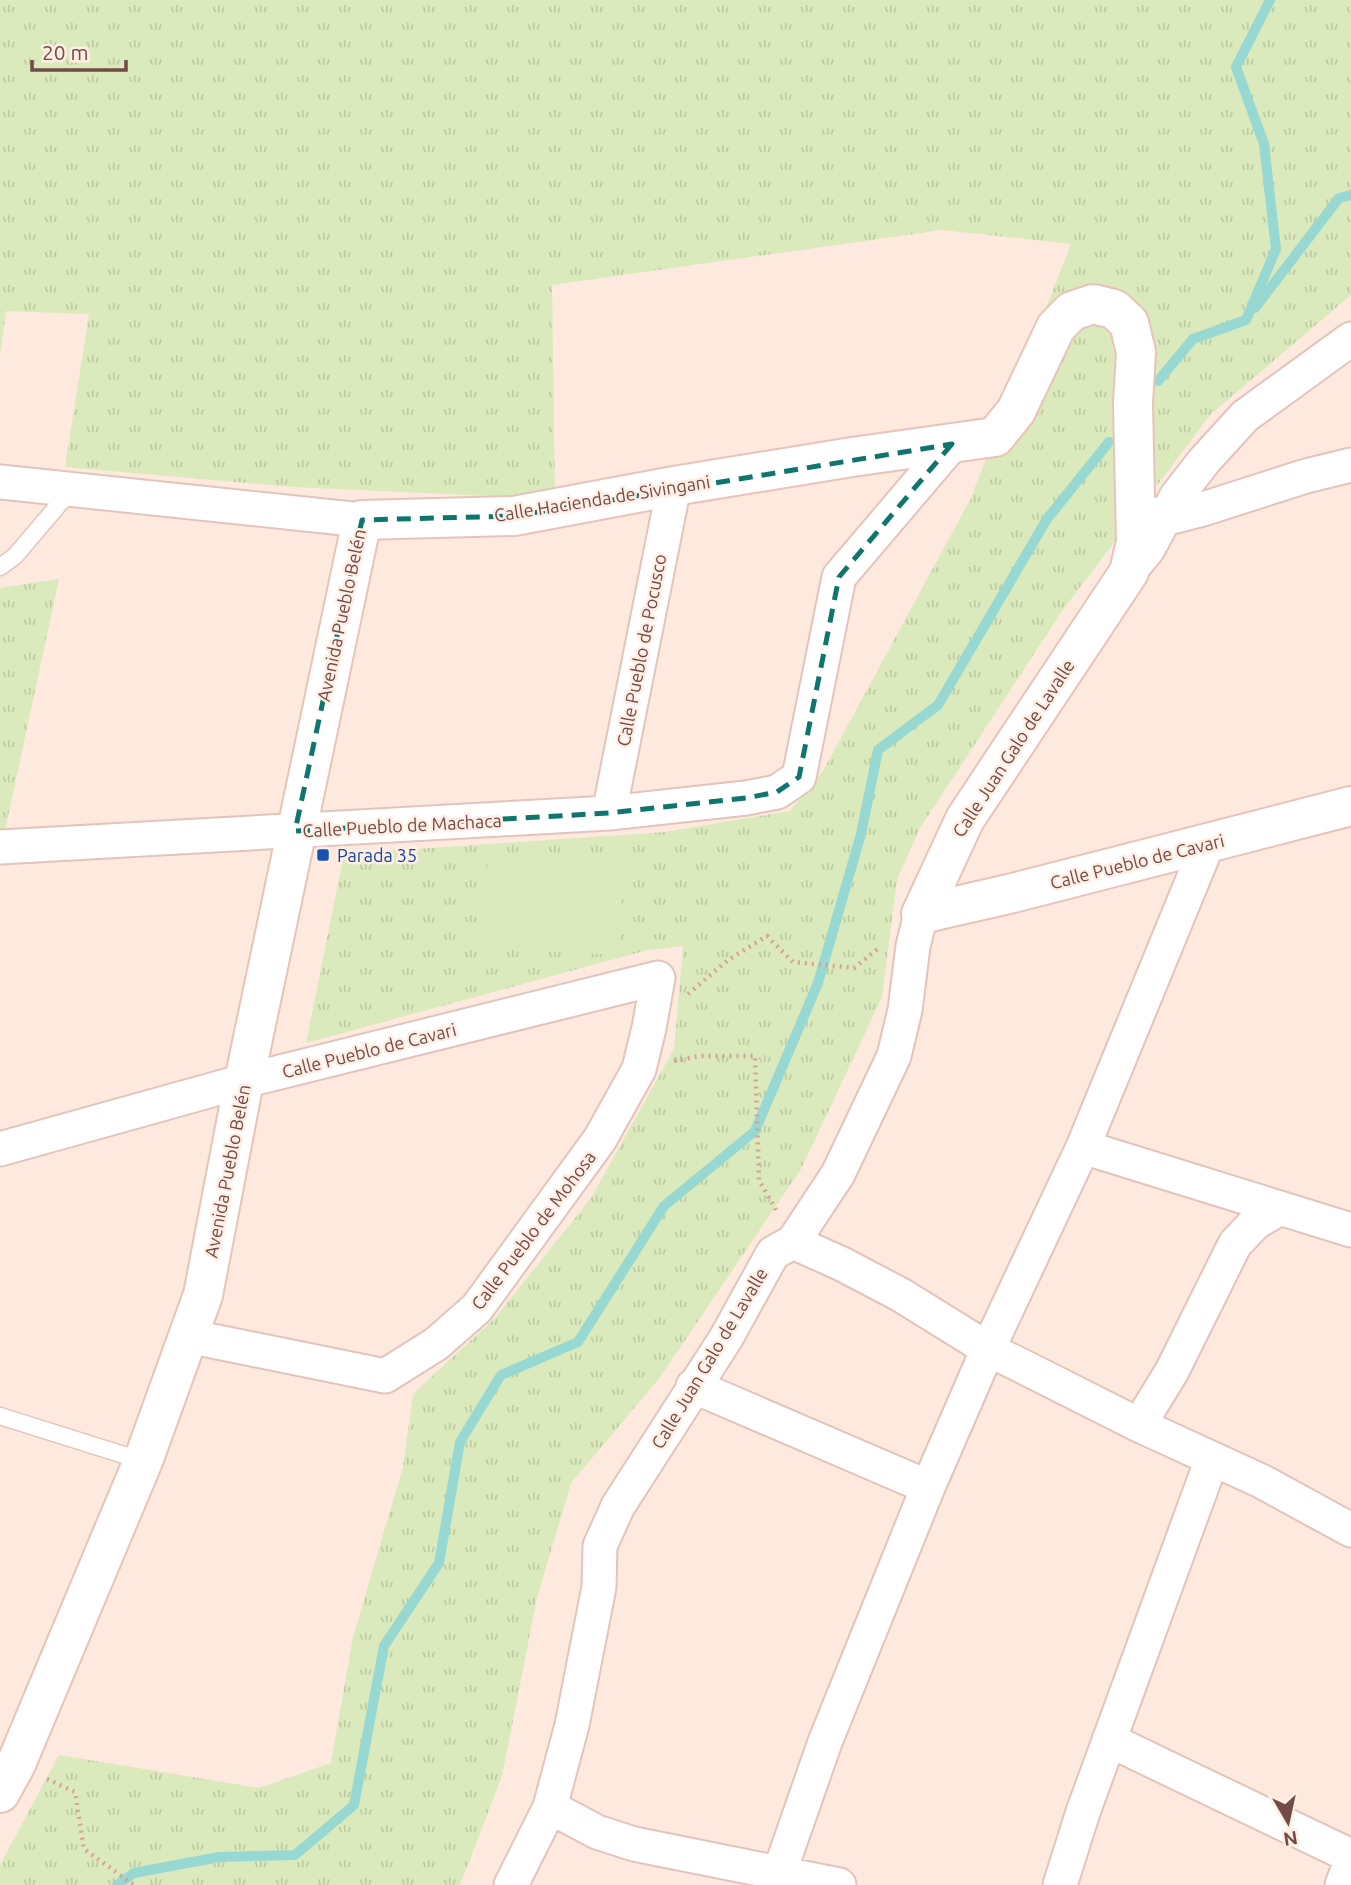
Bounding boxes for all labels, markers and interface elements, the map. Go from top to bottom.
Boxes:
scale bar [32,28,126,72]
text: 20 m [42,40,89,64]
street label: Calle Hacienda de Sivingani [493,471,711,525]
street label: Avenida Pueblo Belén [313,527,369,703]
street label: Calle Pueblo de Pocusco [613,552,669,748]
street label: Calle Juan Galo de Lavalle [948,656,1078,840]
street label: Calle Pueblo de Machaca [302,810,502,840]
street label: Calle Pueblo de Cavari [1048,830,1226,892]
place label: Parada 35 [337,845,417,865]
marker: Parada 35 [315,847,331,863]
street label: Calle Pueblo de Cavari [280,1019,458,1081]
street label: Avenida Pueblo Belén [200,1083,254,1259]
street label: Calle Pueblo de Mohosa [467,1147,599,1313]
street label: Calle Juan Galo de Lavalle [647,1264,771,1452]
north arrow [1253,1787,1323,1857]
text: N [1282,1827,1299,1851]

